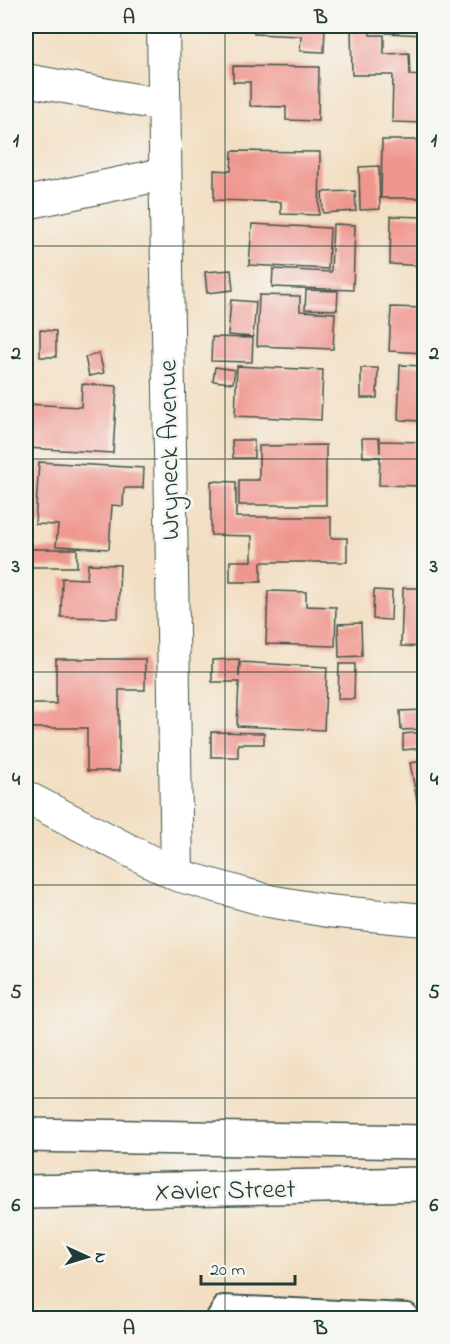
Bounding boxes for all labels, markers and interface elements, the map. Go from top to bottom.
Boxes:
text: A [123,4,135,33]
text: B [313,4,328,33]
text: 1 [13,127,20,156]
text: 1 [431,127,438,156]
text: 2 [10,340,21,369]
text: 2 [428,340,439,369]
street label: Wryneck Avenue [149,358,192,541]
text: 3 [11,553,20,582]
text: 3 [429,553,438,582]
text: 4 [12,766,21,795]
text: 4 [430,766,439,795]
text: 5 [10,979,22,1008]
text: 5 [428,979,440,1008]
street label: Xavier Street [154,1171,296,1212]
text: 6 [12,1192,21,1221]
text: 6 [430,1192,439,1221]
north arrow [57,1227,117,1287]
scale bar [201,1248,296,1286]
text: N [88,1252,112,1264]
text: 20 m [210,1258,245,1284]
text: A [123,1315,135,1344]
text: B [313,1315,328,1344]

